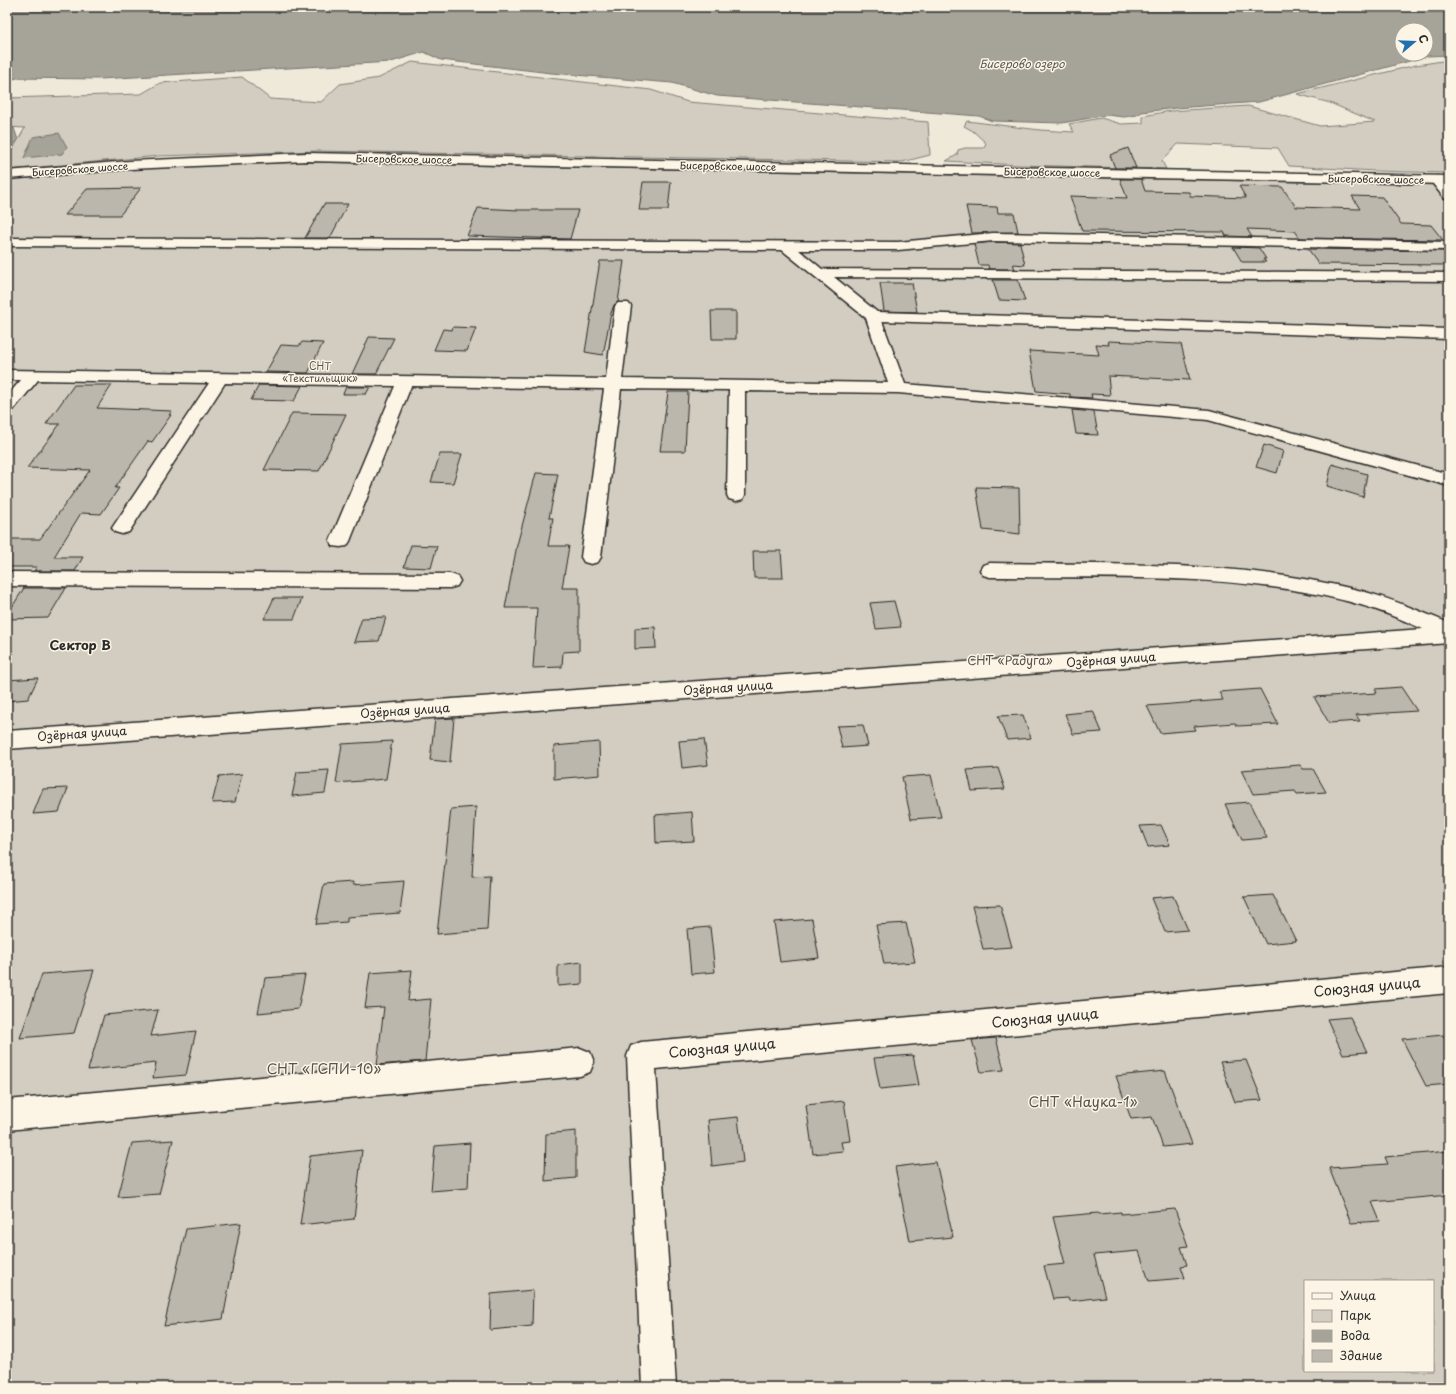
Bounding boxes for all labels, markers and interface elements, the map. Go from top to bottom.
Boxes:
north arrow [1394,22,1434,62]
text: С [1415,32,1433,45]
water label: Бисерово озеро [980,55,1065,72]
street label: Бисеровское шоссе [356,150,452,167]
street label: Бисеровское шоссе [680,157,776,174]
street label: Бисеровское шоссе [31,158,129,179]
street label: Бисеровское шоссе [1004,163,1100,180]
street label: Бисеровское шоссе [1328,170,1424,187]
park label: СНТ «Текстильщик» [282,358,358,385]
district label: Сектор В [49,635,111,654]
street label: Озёрная улица [1066,647,1157,671]
park label: СНТ «Радуга» [967,651,1053,669]
street label: Озёрная улица [683,675,774,699]
street label: Озёрная улица [360,698,451,722]
street label: Озёрная улица [37,721,128,745]
street label: Союзная улица [1313,971,1421,1002]
street label: Союзная улица [991,1002,1099,1033]
street label: Союзная улица [668,1032,776,1063]
park label: СНТ «ГСПИ-10» [267,1058,381,1079]
park label: СНТ «Наука-1» [1029,1091,1137,1112]
legend [1304,1280,1434,1372]
text: Улица [1340,1286,1376,1304]
text: Парк [1340,1306,1372,1324]
text: Вода [1340,1326,1370,1344]
text: Здание [1340,1346,1382,1364]

